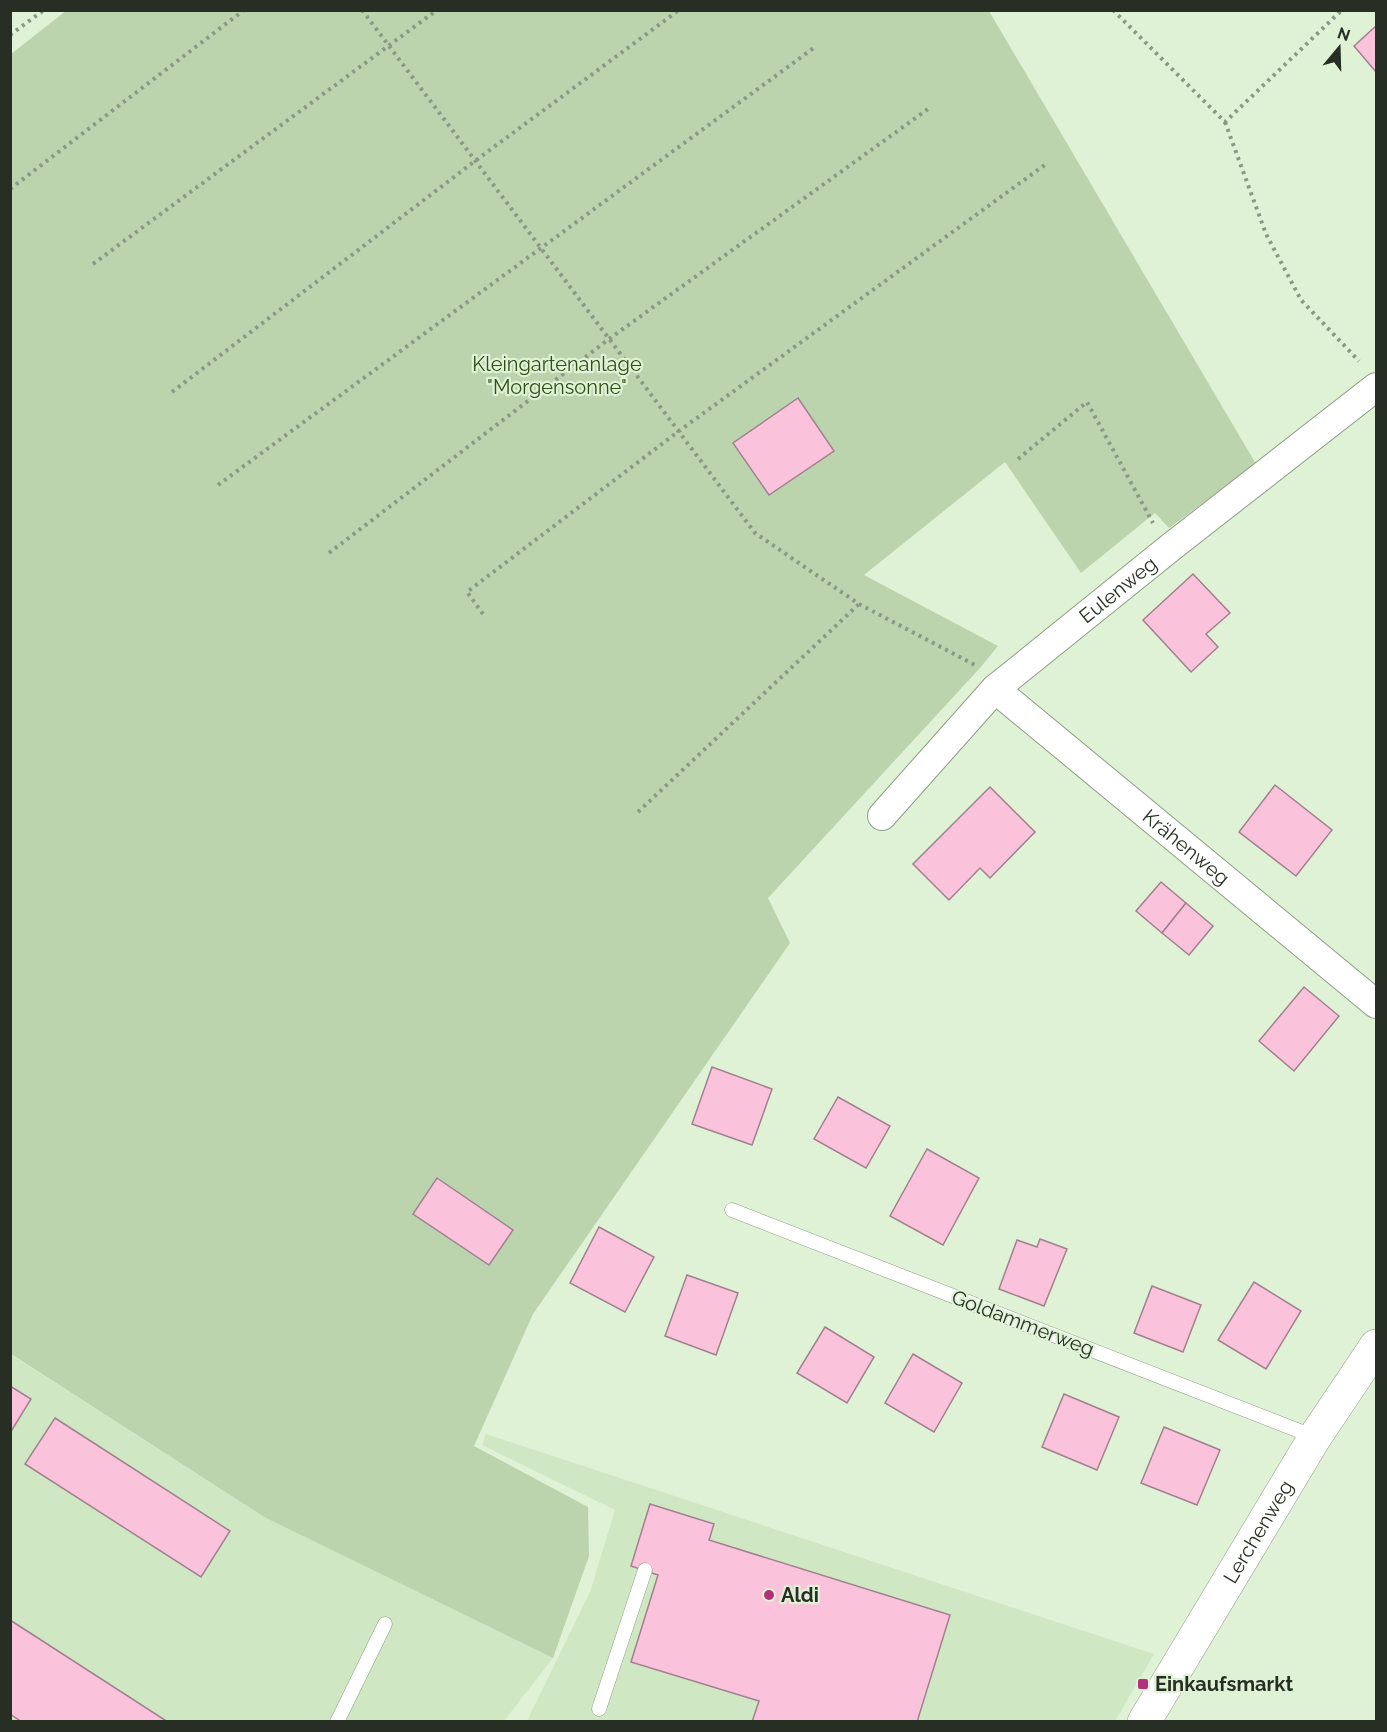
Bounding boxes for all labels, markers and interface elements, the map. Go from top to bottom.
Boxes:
north arrow [1309,18,1369,78]
text: N [1335,23,1353,45]
park label: Kleingartenanlage "Morgensonne" [472,352,642,399]
street label: Eulenweg [1074,551,1162,628]
street label: Krähenweg [1138,804,1235,890]
street label: Goldammerweg [948,1285,1098,1361]
street label: Lerchenweg [1218,1476,1298,1587]
place label: Aldi [781,1583,819,1607]
marker: Aldi [762,1588,776,1602]
place label: Einkaufsmarkt [1155,1672,1293,1696]
marker: Einkaufsmarkt [1136,1677,1150,1691]

